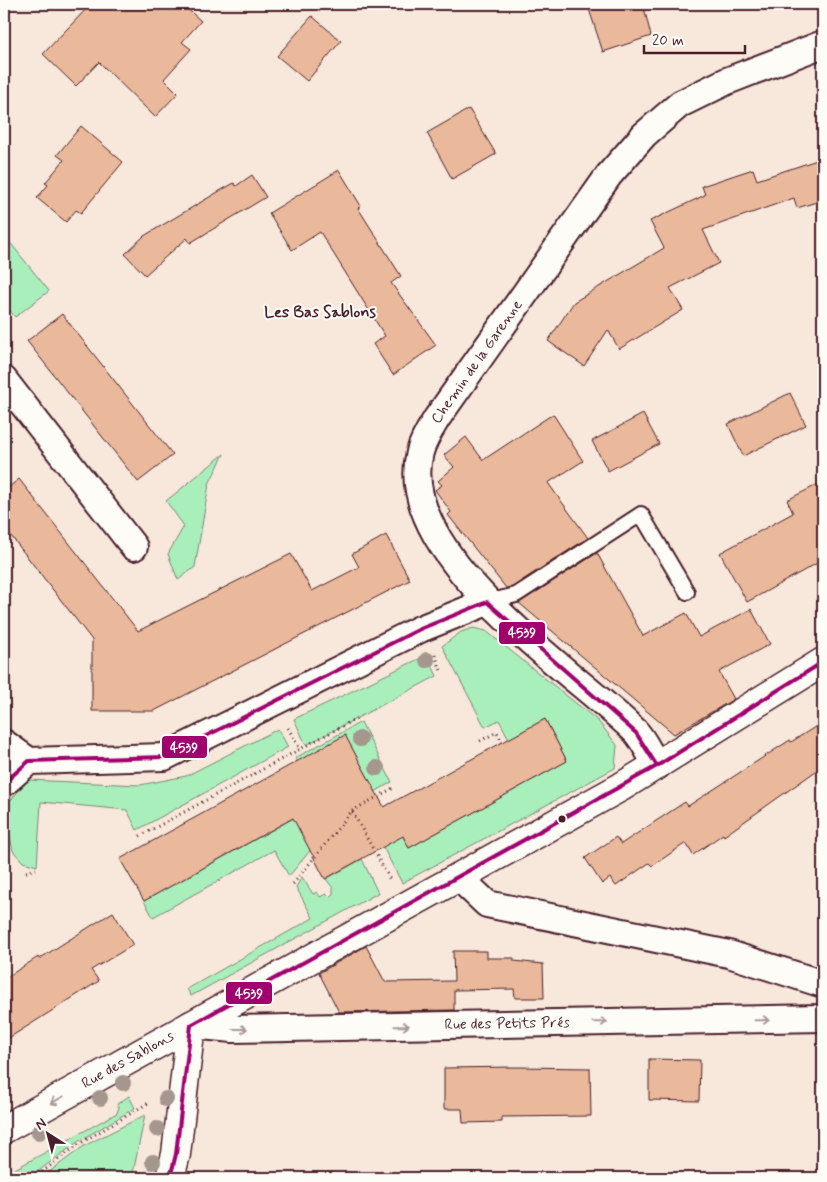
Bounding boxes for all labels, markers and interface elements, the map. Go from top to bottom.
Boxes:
scale bar [644,22,746,54]
text: 20 m [652,31,684,51]
street label: Chemin de la Garenne [427,296,527,428]
district label: Les Bas Sablons [264,302,376,323]
line badge: 4539 [498,621,546,645]
text: 4539 [508,624,536,642]
line badge: 4539 [161,735,208,759]
text: 4539 [170,739,198,757]
unlabelled marker [557,814,567,824]
line badge: 4539 [225,981,273,1005]
text: 4539 [235,985,263,1003]
street label: Rue des Petits Prés [444,1013,570,1035]
one-way arrow [754,1015,770,1024]
one-way arrow [591,1018,607,1027]
one-way arrow [394,1021,410,1031]
one-way arrow [231,1024,247,1034]
street label: Rue des Sablons [78,1026,178,1094]
one-way arrow [50,1095,64,1105]
north arrow [22,1110,72,1160]
text: N [32,1114,50,1134]

